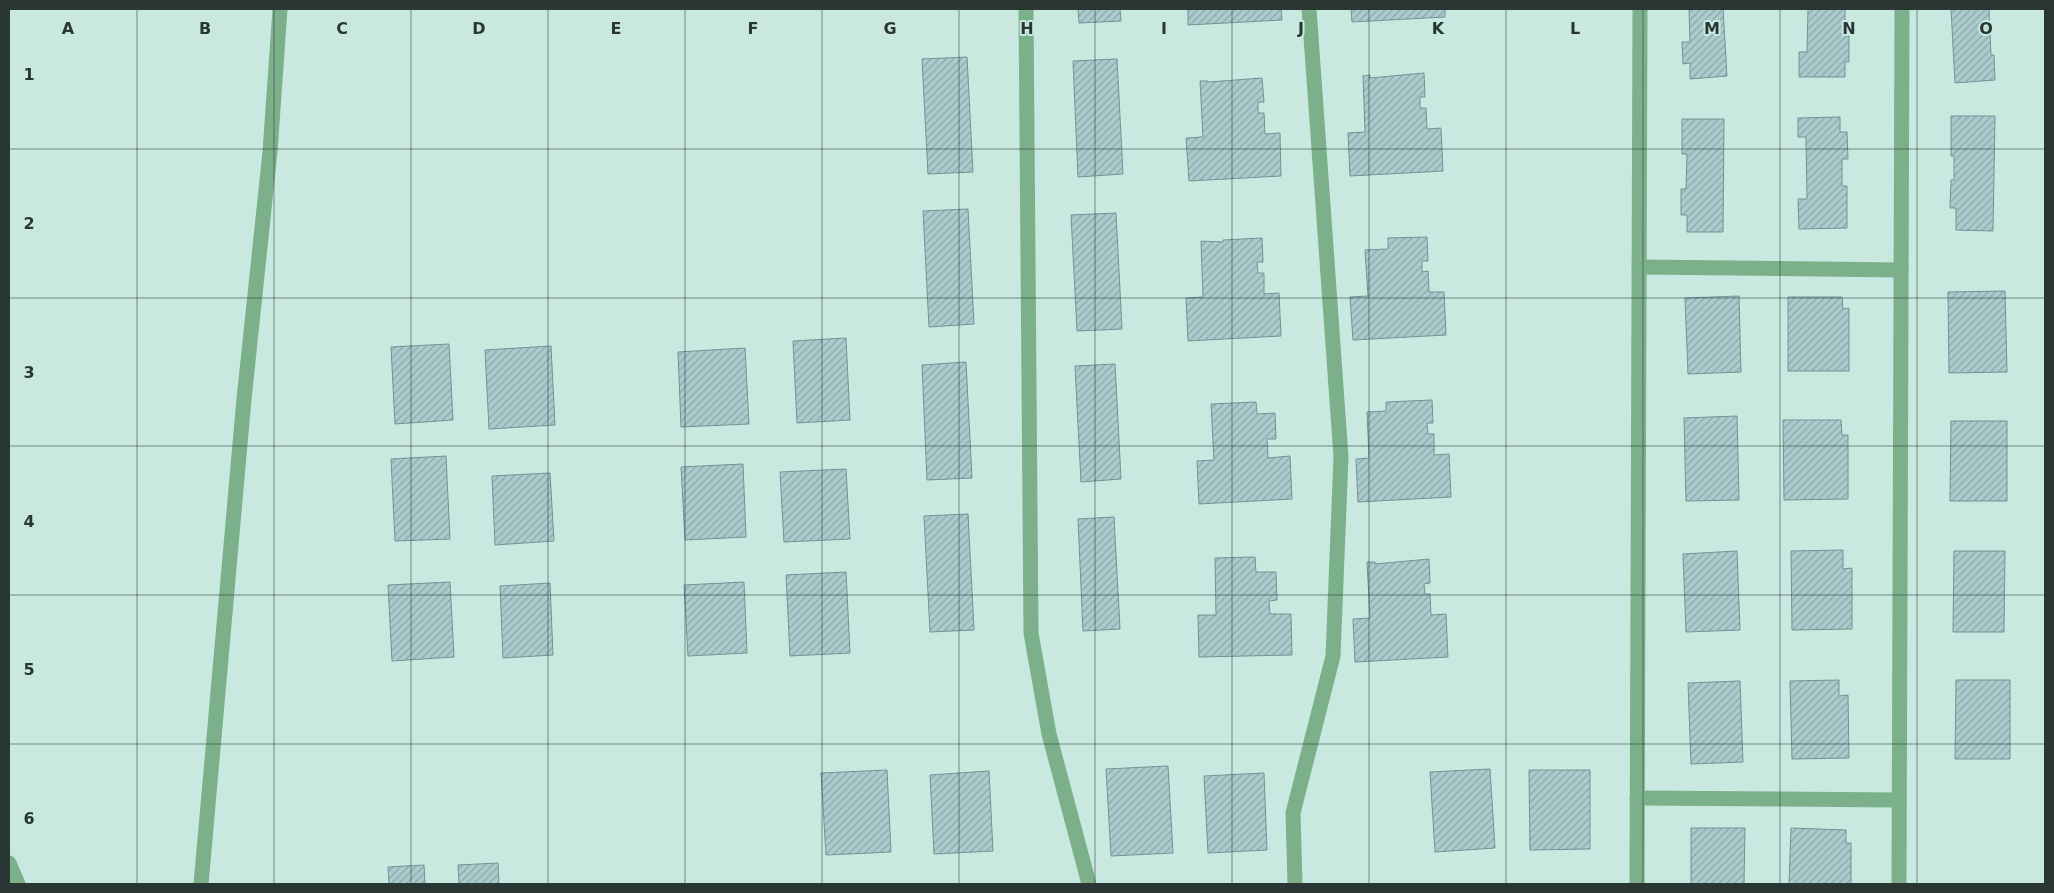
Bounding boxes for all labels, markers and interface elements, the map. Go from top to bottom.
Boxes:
text: A [62,19,75,38]
text: B [199,19,211,38]
text: C [336,19,348,38]
text: D [472,19,486,38]
text: E [611,19,621,38]
text: F [748,19,758,38]
text: G [883,19,897,38]
text: H [1020,19,1034,38]
text: I [1161,19,1167,38]
text: J [1297,19,1304,38]
text: K [1432,19,1445,38]
text: L [1570,19,1580,38]
text: M [1704,19,1720,38]
text: N [1842,19,1856,38]
text: O [1979,19,1993,38]
text: 1 [23,65,35,84]
text: 2 [23,214,35,233]
text: 3 [23,363,35,382]
text: 4 [23,512,35,531]
text: 5 [23,660,35,679]
text: 6 [23,809,35,828]

